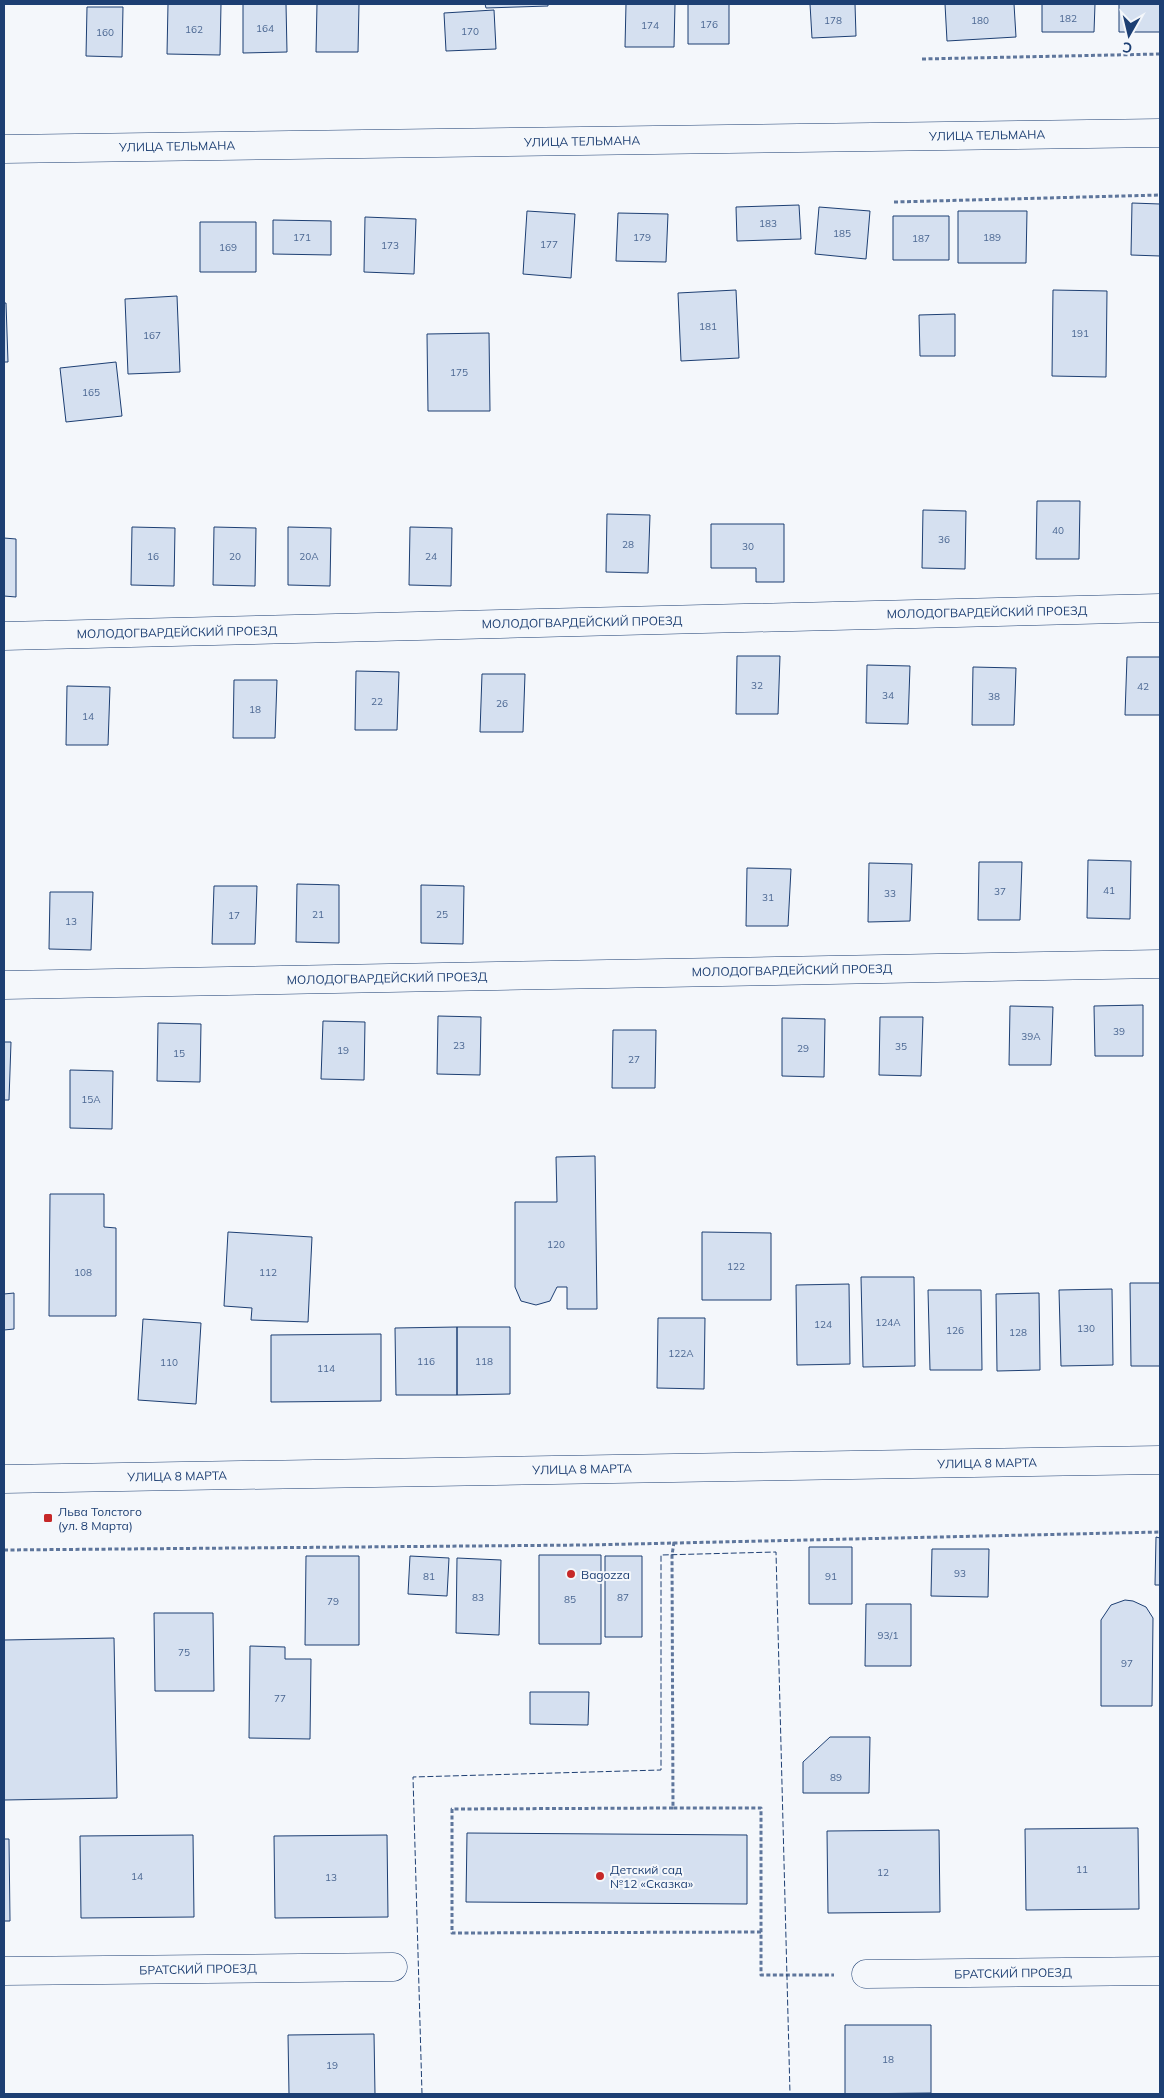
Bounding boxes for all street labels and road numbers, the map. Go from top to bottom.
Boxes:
street label: УЛИЦА ТЕЛЬМАНА [928,126,1045,144]
street label: УЛИЦА ТЕЛЬМАНА [523,132,640,150]
street label: УЛИЦА ТЕЛЬМАНА [118,137,235,155]
street label: МОЛОДОГВАРДЕЙСКИЙ ПРОЕЗД [886,603,1088,621]
street label: МОЛОДОГВАРДЕЙСКИЙ ПРОЕЗД [481,613,683,631]
street label: МОЛОДОГВАРДЕЙСКИЙ ПРОЕЗД [76,623,278,641]
street label: МОЛОДОГВАРДЕЙСКИЙ ПРОЕЗД [691,961,893,979]
street label: МОЛОДОГВАРДЕЙСКИЙ ПРОЕЗД [286,969,488,987]
street label: УЛИЦА 8 МАРТА [936,1455,1037,1471]
street label: УЛИЦА 8 МАРТА [531,1461,632,1477]
street label: УЛИЦА 8 МАРТА [126,1468,227,1484]
street label: БРАТСКИЙ ПРОЕЗД [139,1960,257,1978]
street label: БРАТСКИЙ ПРОЕЗД [954,1964,1072,1982]

